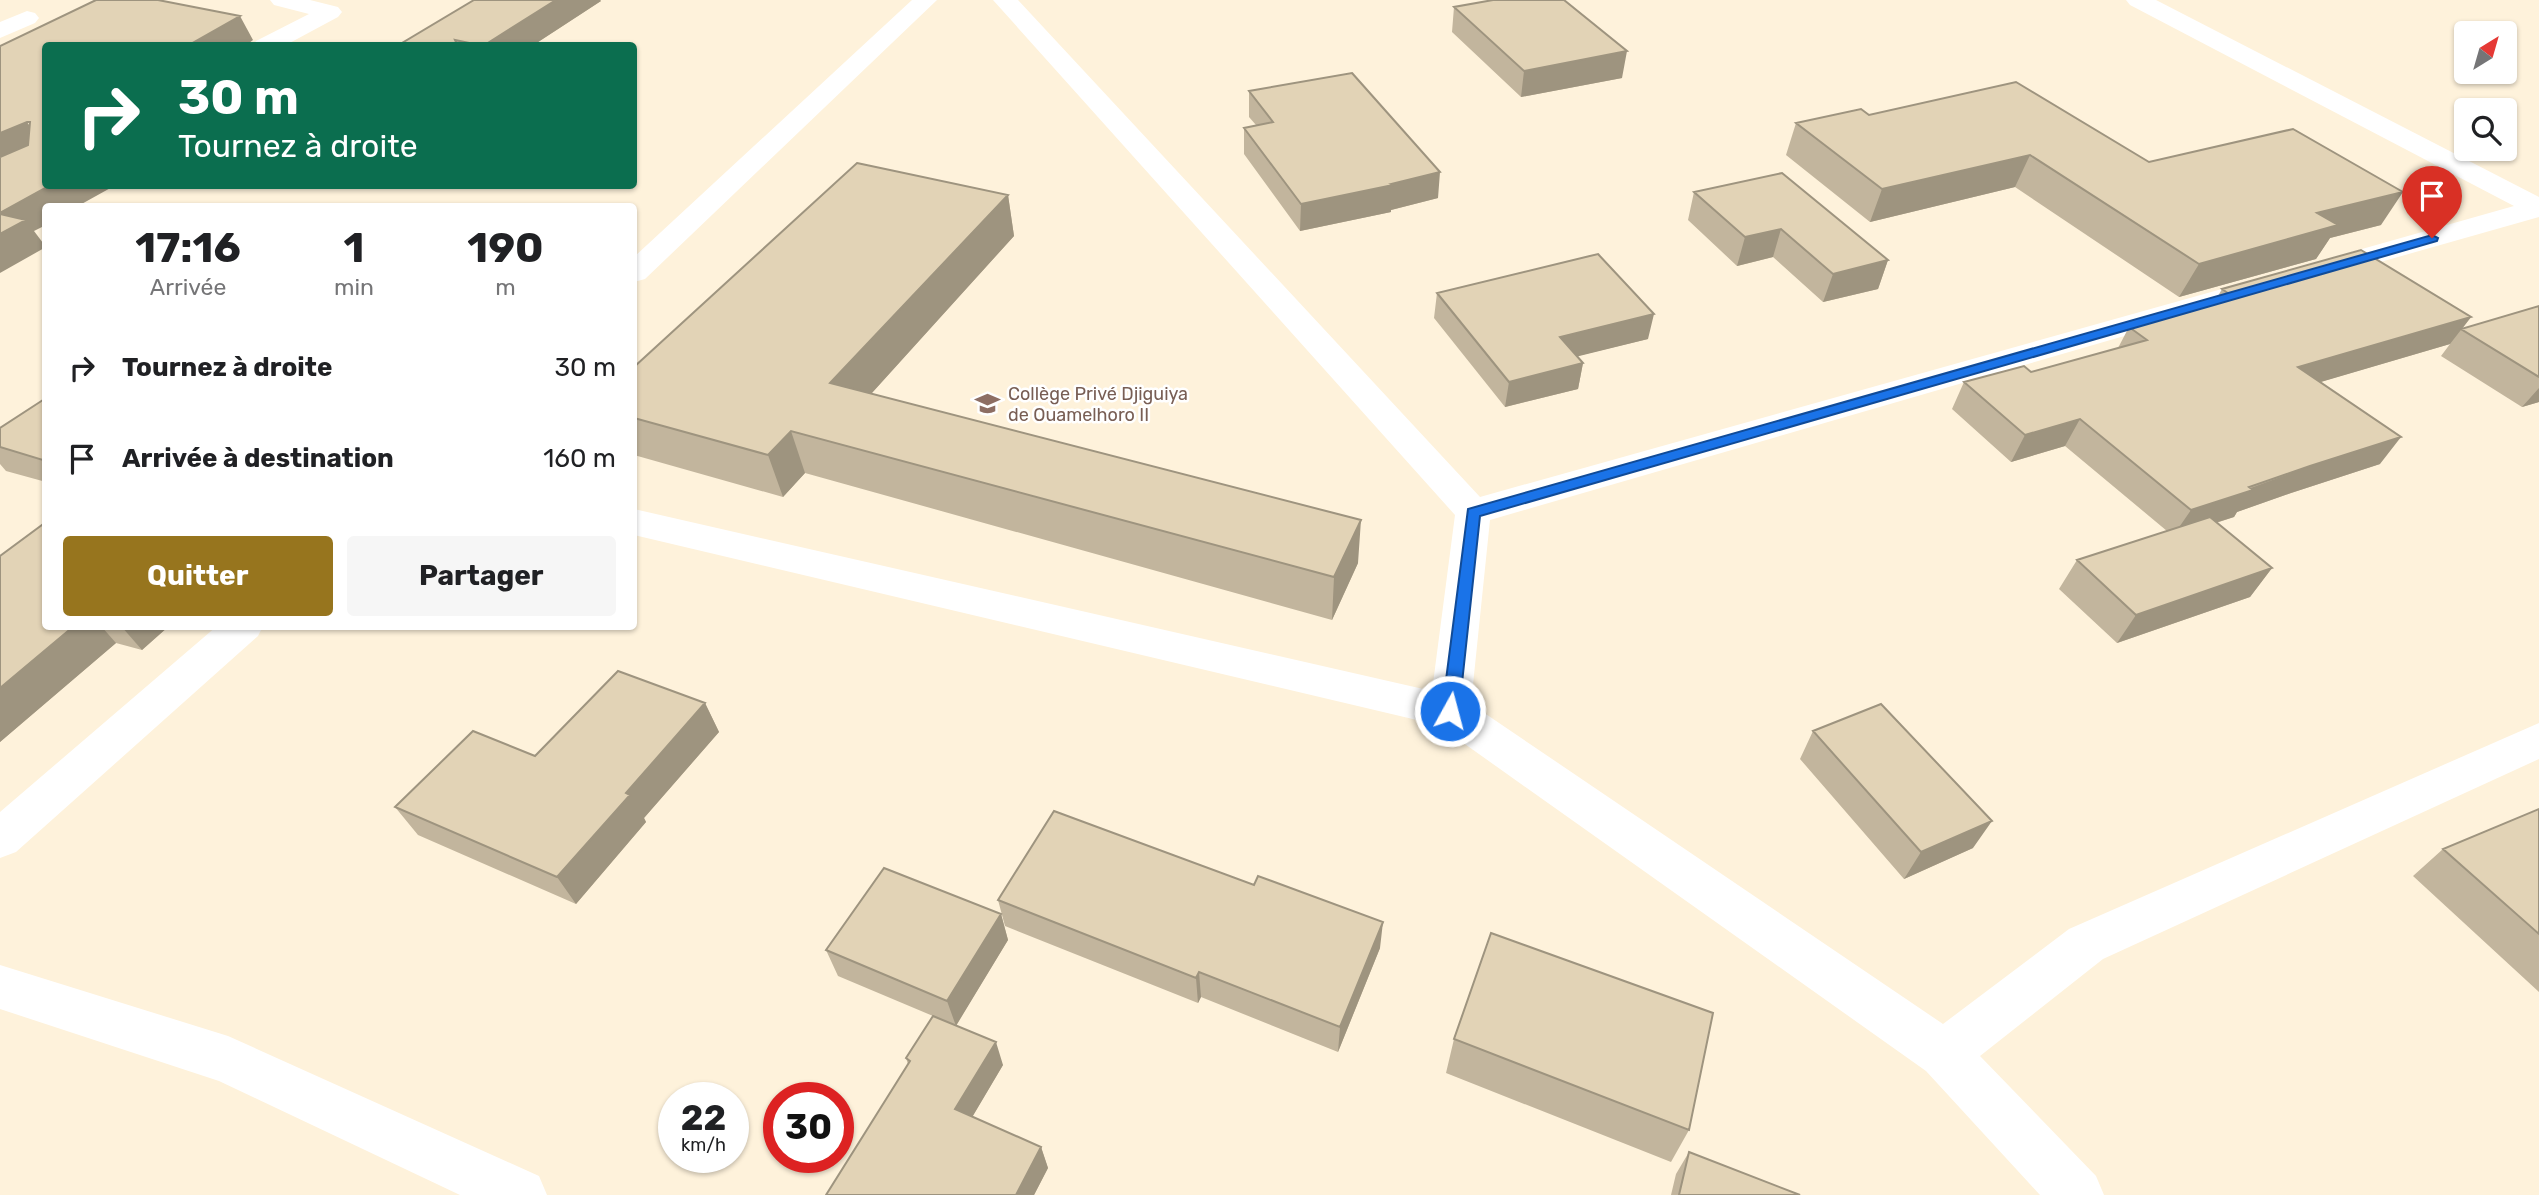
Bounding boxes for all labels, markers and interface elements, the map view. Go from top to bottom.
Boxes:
north arrow [2454,21,2516,84]
map controls [2454,21,2517,161]
text: 30 m [178,68,299,126]
icon: right [63,70,154,161]
button: search [2454,98,2517,161]
text: Tournez à droite [178,127,418,165]
pin [2402,166,2462,238]
icon: arrive [2413,177,2451,215]
text: 17:16 [135,223,241,273]
text: 1 [344,223,364,273]
text: 190 [467,223,544,273]
text: Arrivée [150,273,226,301]
text: min [334,273,374,301]
text: m [495,273,516,301]
icon: right [63,349,101,387]
text: Tournez à droite [122,352,332,383]
text: 30 m [554,352,616,383]
place label: Collège Privé Djiguiya de Ouamelhoro II [1008,383,1188,426]
school or university icon: Collège Privé Djiguiya de Ouamelhoro II [974,390,1002,418]
icon: arrive [63,440,101,478]
text: Arrivée à destination [122,443,394,474]
text: 160 m [543,443,616,474]
button: Quitter [63,536,333,616]
button: Partager [347,536,616,616]
position arrow [1413,674,1487,748]
speed limit sign: 30 [763,1082,854,1173]
text: 22 [681,1097,726,1139]
text: km/h [681,1134,726,1156]

